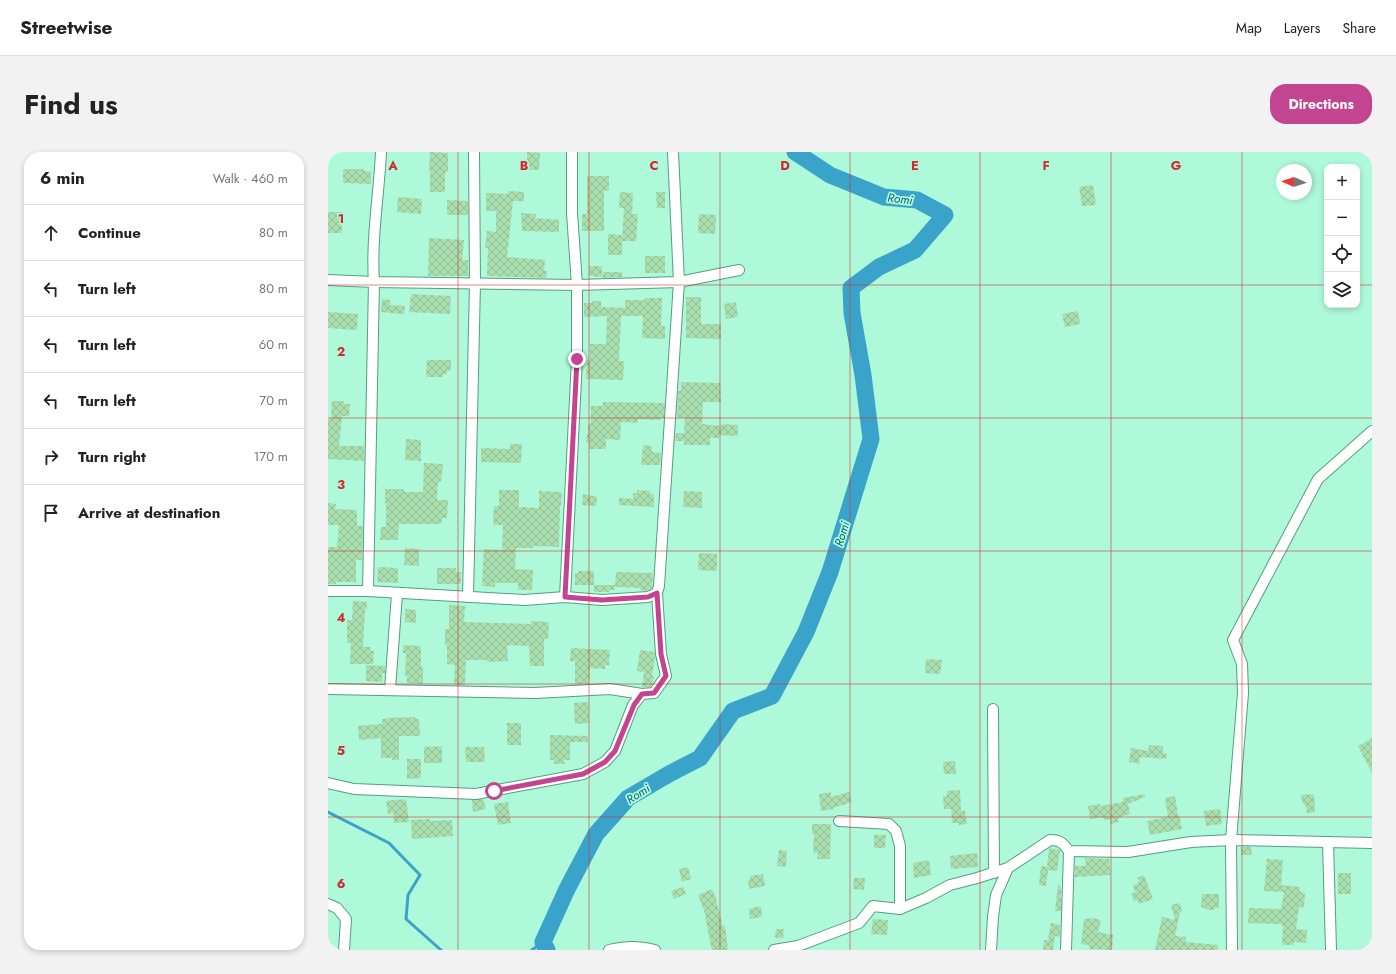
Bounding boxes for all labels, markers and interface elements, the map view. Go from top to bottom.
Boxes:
text: Streetwise [20,14,113,41]
text: Map [1236,18,1262,38]
text: Layers [1284,18,1320,38]
text: Share [1342,18,1376,38]
text: Find us [24,84,118,125]
button: Directions [1270,84,1372,124]
text: A [387,156,398,175]
text: B [520,156,529,175]
text: C [649,156,659,175]
text: D [780,156,790,175]
text: E [911,156,919,175]
text: F [1042,156,1050,175]
text: G [1171,156,1182,175]
north arrow [1276,164,1312,200]
map controls [1324,164,1360,308]
button: + [1324,164,1360,200]
text: 6 min [40,166,85,190]
text: Walk · 460 m [213,169,288,188]
water label: Romi [887,189,914,210]
button: − [1324,200,1360,236]
text: 1 [338,209,344,228]
icon: ahead [40,222,62,244]
text: Continue [78,222,141,244]
text: 80 m [259,223,288,242]
button: locate [1324,236,1360,272]
button: layers [1324,272,1360,308]
icon: left [40,278,62,300]
text: Turn left [78,278,136,300]
text: 80 m [259,279,288,298]
icon: left [40,334,62,356]
text: Turn left [78,334,136,356]
text: 60 m [259,335,288,354]
text: 2 [337,342,345,361]
route end [568,350,586,368]
icon: left [40,390,62,412]
text: Turn left [78,390,136,412]
text: 70 m [259,391,288,410]
icon: right [40,446,62,468]
text: Turn right [78,446,146,468]
text: 170 m [253,447,288,466]
text: 3 [337,475,345,494]
icon: arrive [40,502,62,524]
text: Arrive at destination [78,502,220,524]
water label: Romi [830,518,855,549]
text: 4 [336,608,346,627]
text: 5 [337,741,345,760]
water label: Romi [623,779,654,808]
route start [485,782,503,800]
text: 6 [337,874,346,893]

